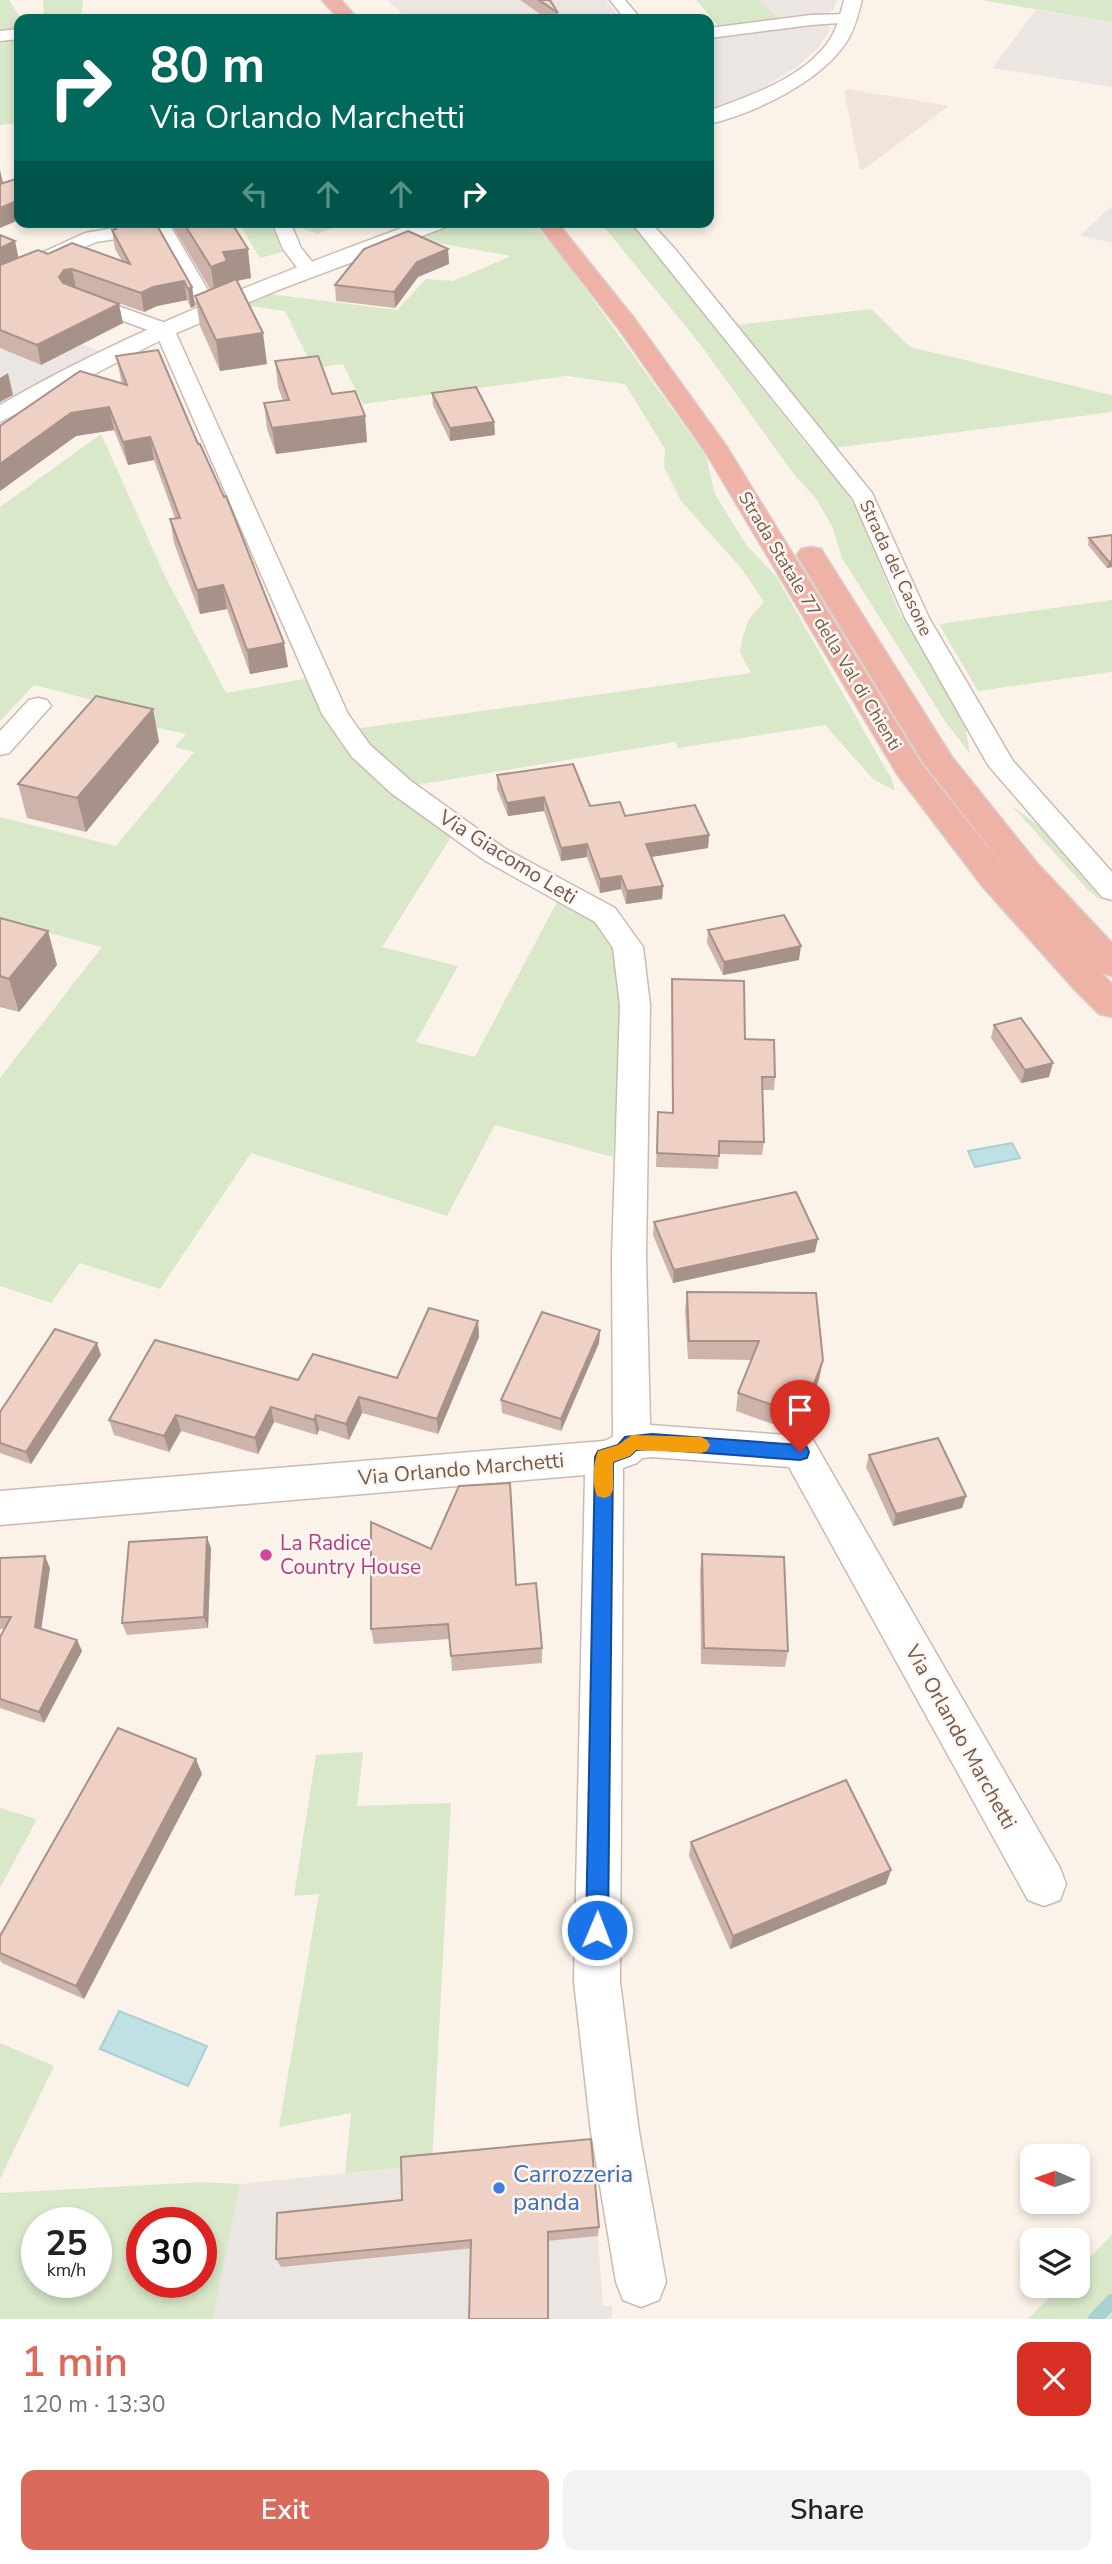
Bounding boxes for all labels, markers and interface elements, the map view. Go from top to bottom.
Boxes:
text: 80 m [150,32,265,99]
icon: right [35,42,126,133]
text: Via Orlando Marchetti [150,96,465,139]
icon: left [236,175,274,213]
icon: ahead [309,175,347,213]
icon: ahead [382,175,420,213]
icon: right [455,175,493,213]
street label: Strada Statale 77 della Val di Chienti [733,487,907,755]
street label: Strada del Casone [854,496,938,640]
street label: Via Giacomo Leti [433,803,582,911]
pin [770,1380,830,1452]
icon: arrive [781,1391,819,1429]
street label: Via Orlando Marchetti [356,1446,565,1492]
place label: La Radice Country House [280,1529,421,1581]
marker: La Radice Country House [258,1547,274,1563]
street label: Via Orlando Marchetti [898,1639,1023,1834]
position arrow [560,1893,634,1967]
north arrow [1020,2144,1090,2214]
map controls [1020,2144,1090,2298]
place label: Carrozzeria panda [513,2158,633,2218]
marker: Carrozzeria panda [491,2180,507,2196]
speed limit sign: 30 [126,2207,217,2298]
text: 25 [45,2220,88,2267]
button: layers [1020,2228,1090,2298]
text: km/h [47,2258,86,2282]
text: 1 min [21,2334,128,2391]
button: close [1017,2342,1091,2416]
text: 120 m · 13:30 [21,2389,166,2420]
button: Exit [21,2470,549,2550]
button: Share [563,2470,1091,2550]

